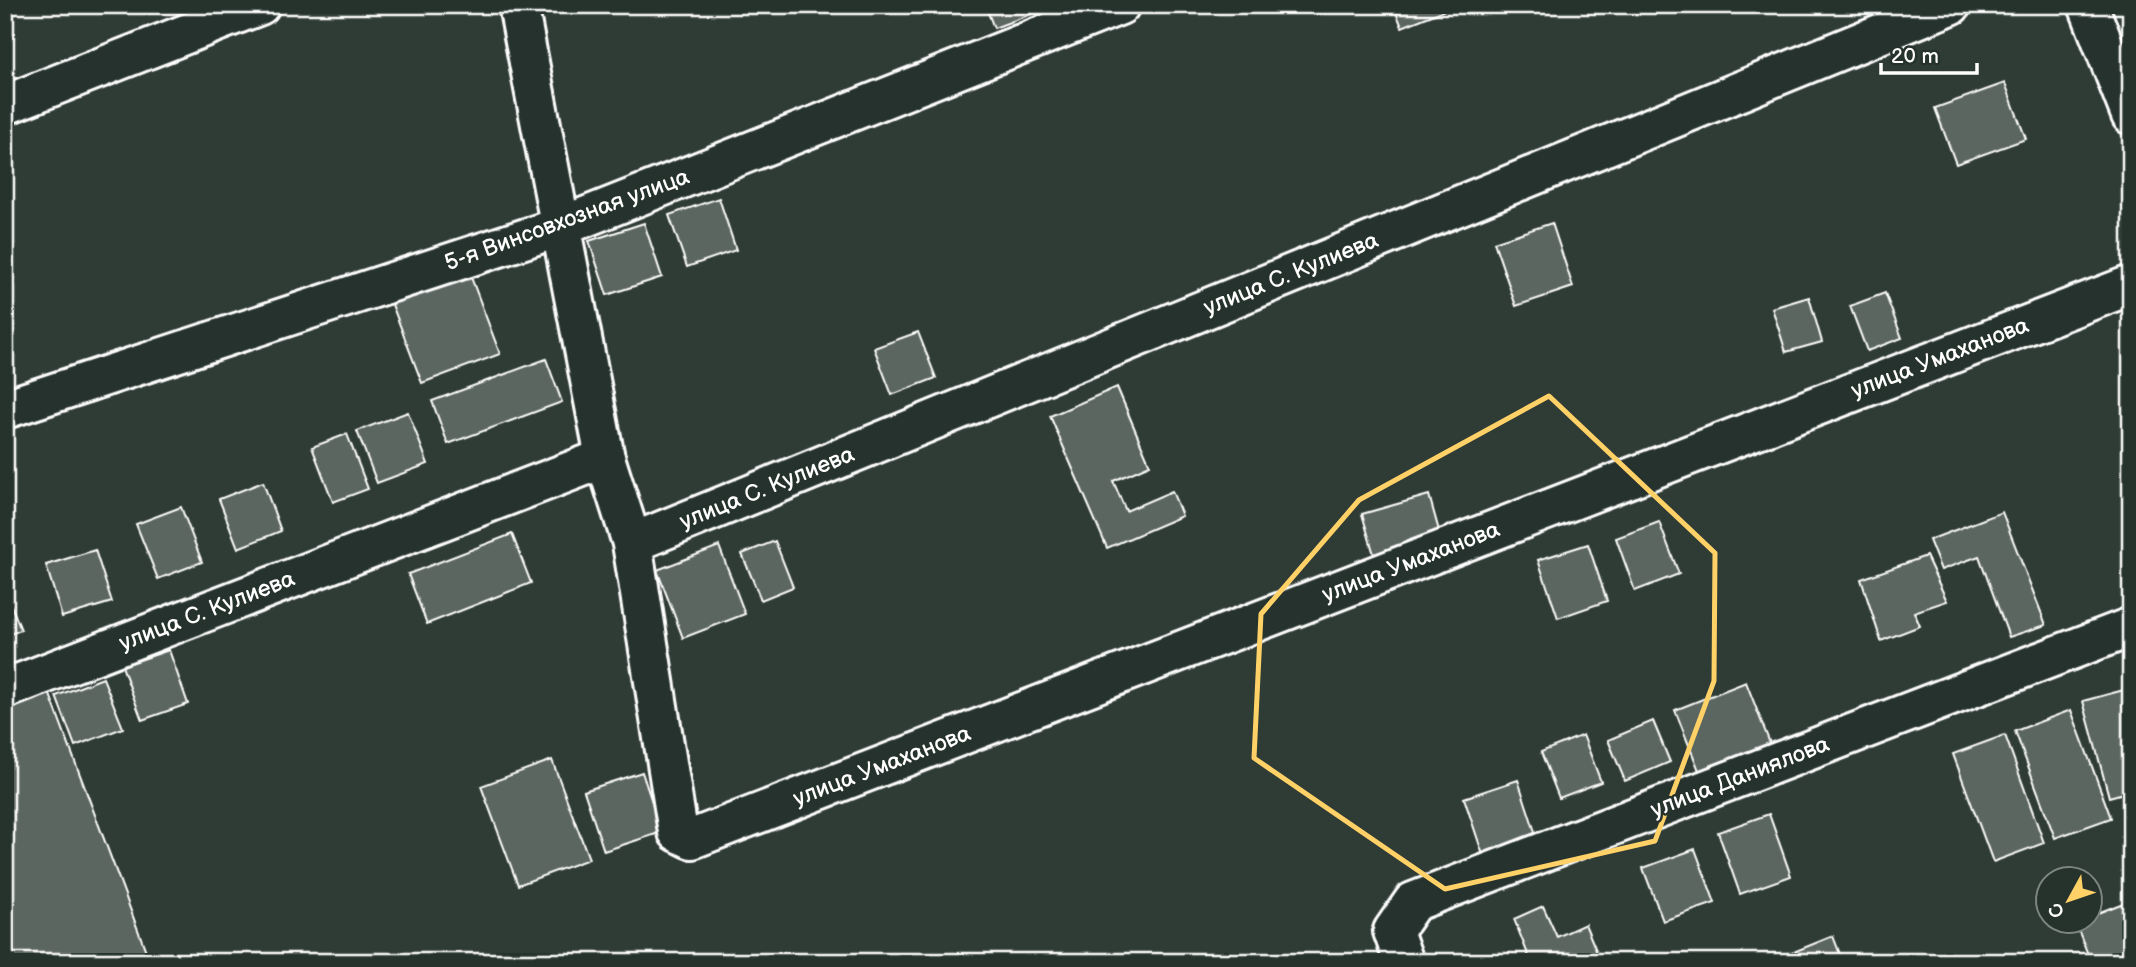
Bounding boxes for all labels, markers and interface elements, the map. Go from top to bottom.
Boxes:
scale bar [1881,32,1977,76]
text: 20 m [1891,44,1939,69]
street label: 5-я Винсовхозная улица [441,162,694,277]
street label: улица С. Кулиева [1200,226,1383,322]
street label: улица Умаханова [1847,311,2033,405]
street label: улица С. Кулиева [676,440,859,536]
street label: улица Умаханова [1318,515,1504,609]
street label: улица С. Кулиева [115,564,299,657]
street label: улица Умаханова [789,719,975,813]
street label: улица Даниялова [1647,730,1834,824]
north arrow [2035,866,2104,936]
text: С [2044,898,2070,922]

